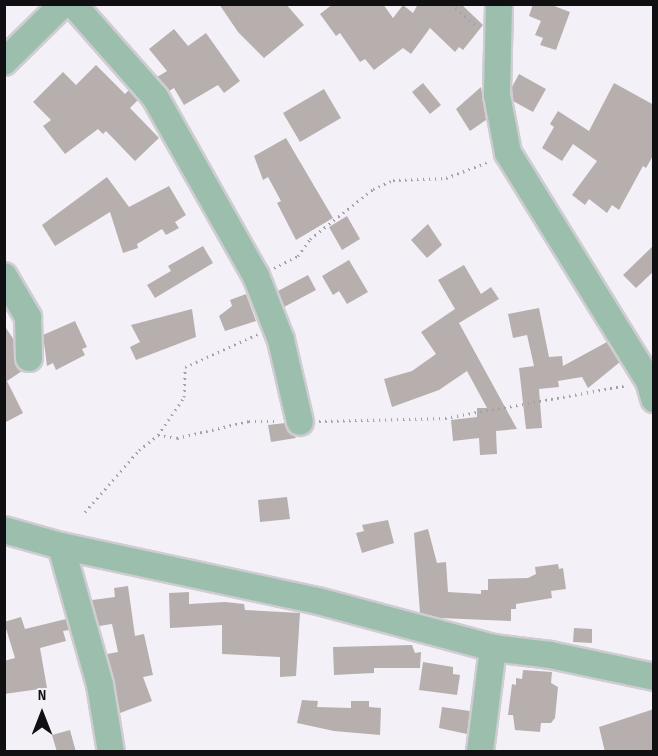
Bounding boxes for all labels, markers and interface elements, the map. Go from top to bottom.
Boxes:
north arrow [12,684,72,744]
text: N [38,686,46,705]

